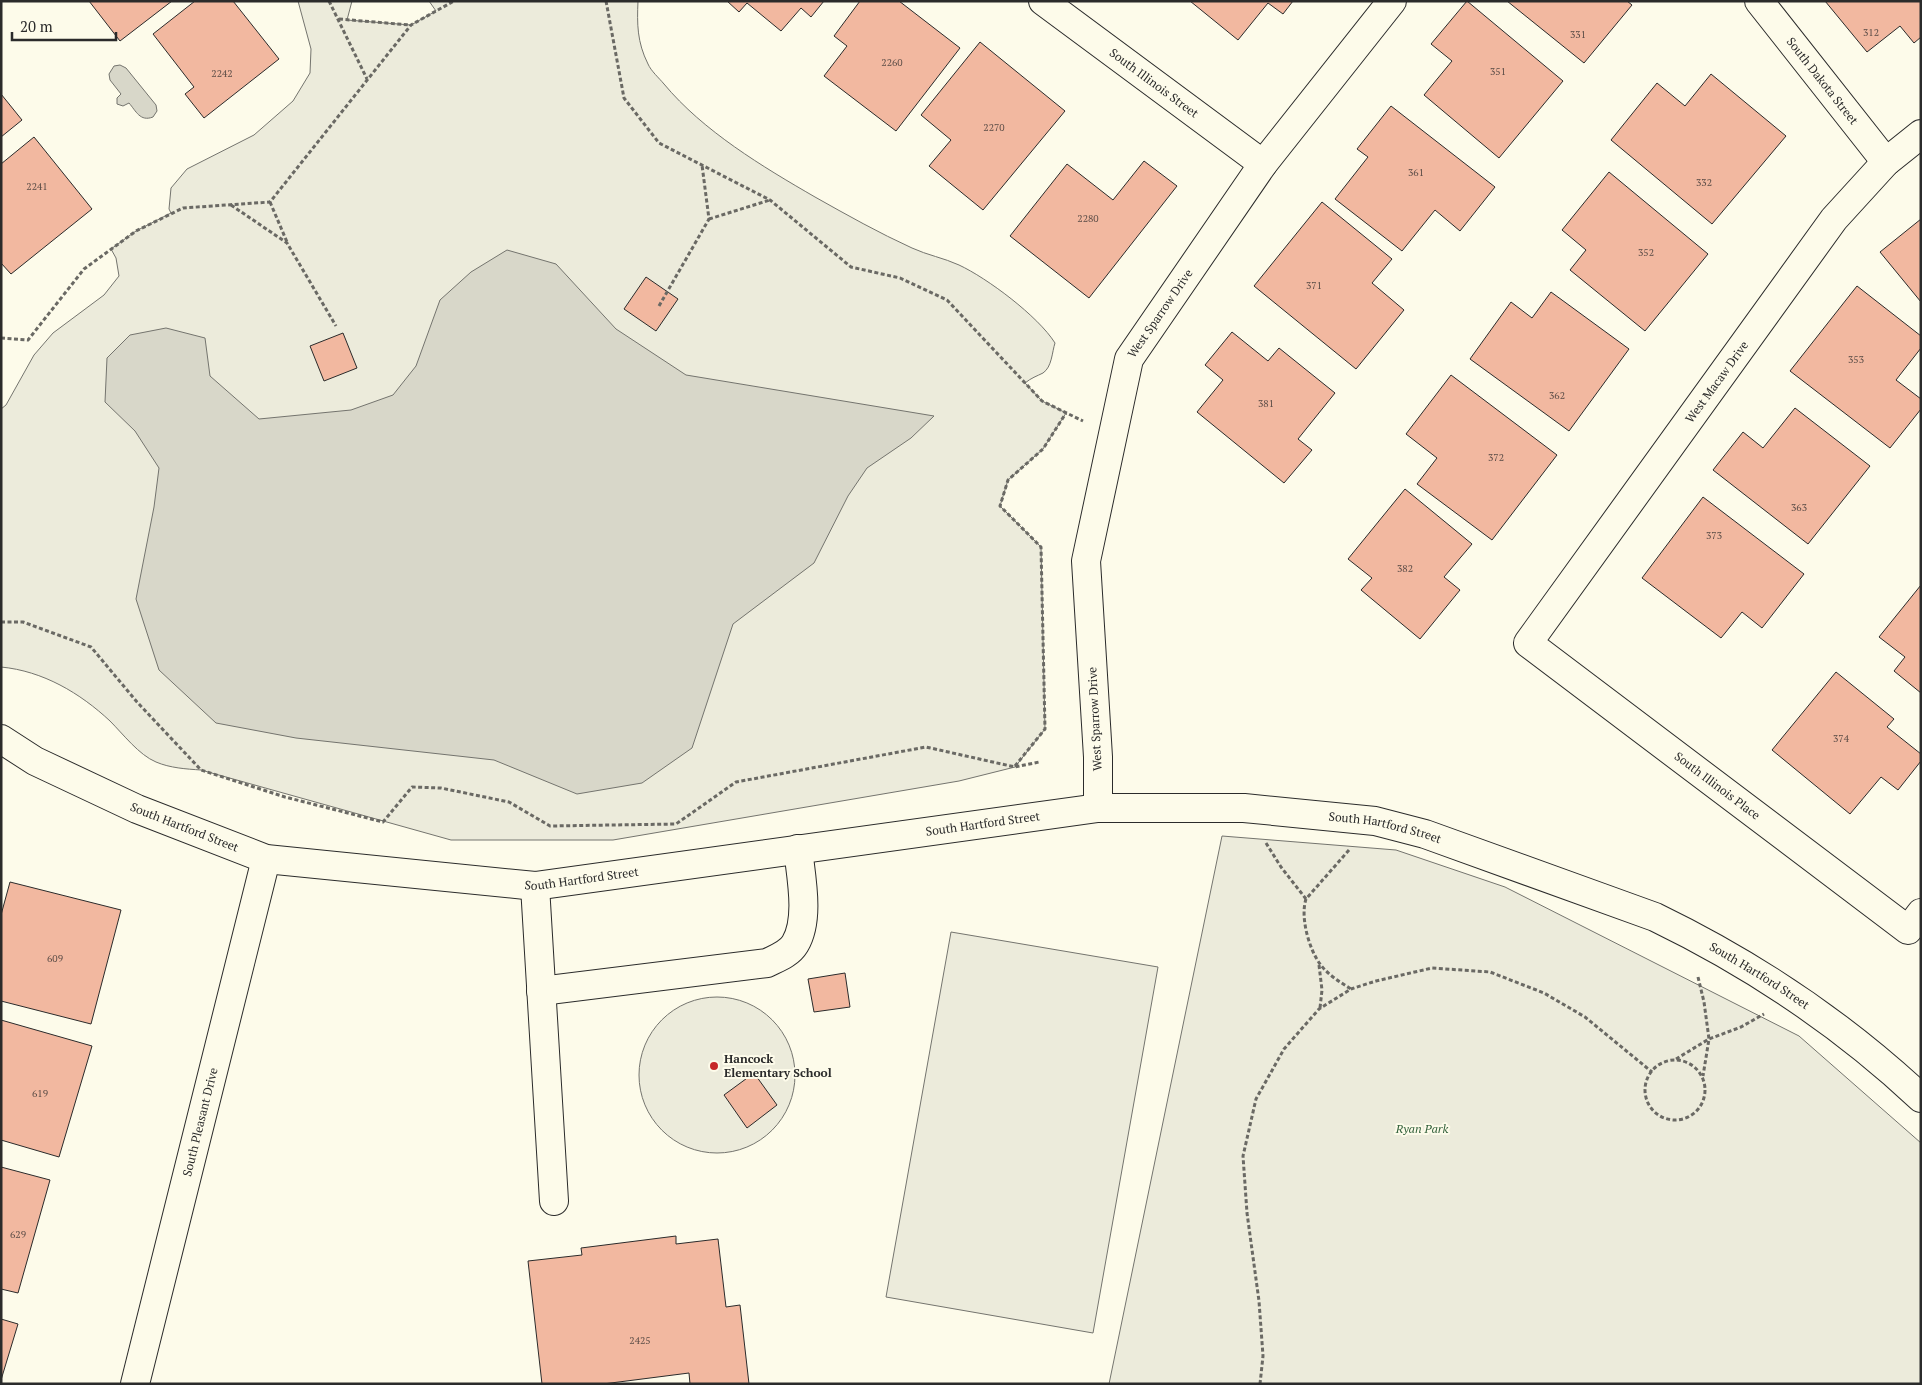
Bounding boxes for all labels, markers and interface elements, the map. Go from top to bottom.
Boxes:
scale bar [12,10,116,42]
text: 20 m [20,16,53,36]
house number: 312 [1863,26,1879,39]
house number: 331 [1570,28,1586,41]
street label: South Dakota Street [1784,34,1862,128]
street label: South Illinois Street [1107,45,1202,121]
house number: 2260 [881,56,903,69]
house number: 351 [1490,65,1506,78]
house number: 2242 [211,67,233,80]
house number: 2270 [983,121,1005,134]
house number: 361 [1408,166,1424,179]
house number: 332 [1696,176,1712,189]
house number: 2241 [26,180,48,193]
house number: 2280 [1077,212,1099,225]
house number: 352 [1638,246,1654,259]
street label: West Sparrow Drive [1124,266,1196,361]
house number: 371 [1306,279,1322,292]
street label: West Macaw Drive [1682,338,1751,426]
house number: 353 [1848,353,1864,366]
house number: 362 [1549,389,1565,402]
house number: 381 [1258,397,1274,410]
house number: 372 [1488,451,1504,464]
house number: 363 [1791,501,1807,514]
house number: 373 [1706,529,1722,542]
house number: 382 [1397,562,1413,575]
street label: West Sparrow Drive [1084,667,1105,771]
house number: 374 [1833,732,1850,745]
street label: South Illinois Place [1672,748,1763,823]
street label: South Hartford Street [128,799,241,855]
street label: South Hartford Street [925,808,1041,839]
street label: South Hartford Street [1328,808,1444,847]
street label: South Hartford Street [524,864,640,893]
street label: South Hartford Street [1707,939,1813,1013]
house number: 609 [47,952,63,965]
place label: Hancock Elementary School [724,1051,832,1080]
marker: Hancock Elementary School [708,1060,720,1072]
street label: South Pleasant Drive [179,1066,221,1178]
house number: 619 [32,1087,48,1100]
park label: Ryan Park [1395,1121,1448,1136]
house number: 629 [10,1228,26,1241]
house number: 2425 [629,1334,651,1347]

